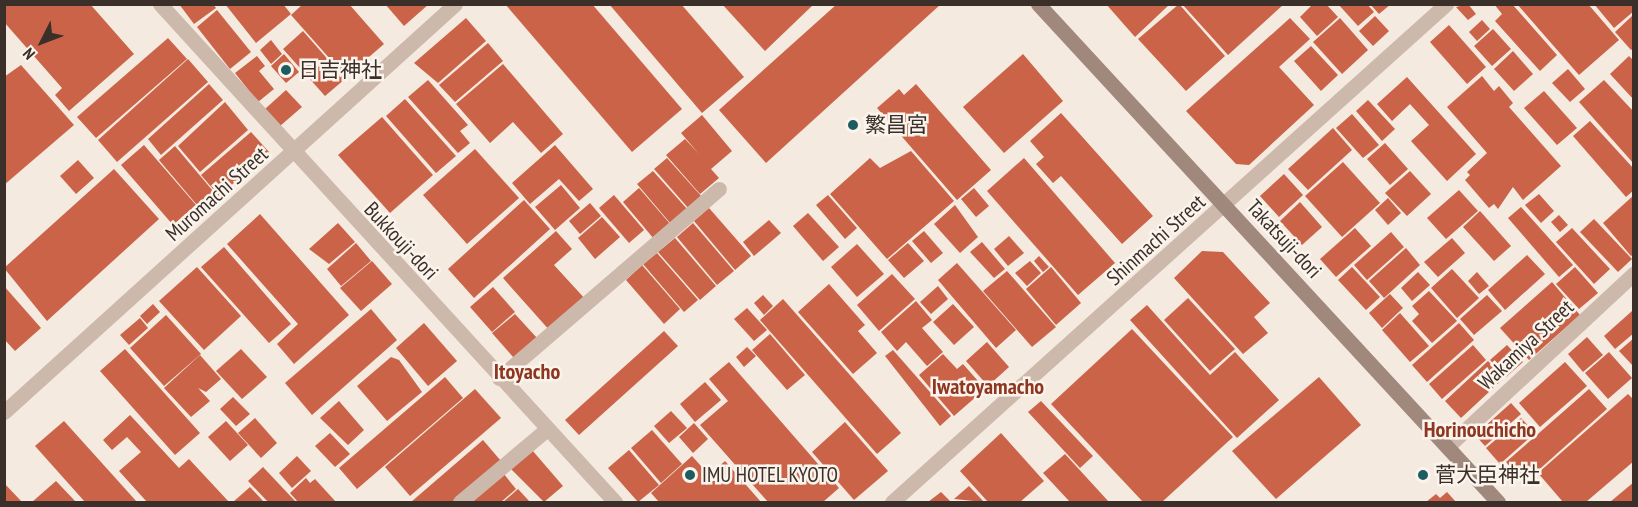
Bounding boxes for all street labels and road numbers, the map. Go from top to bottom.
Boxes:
street label: Muromachi Street [161,142,273,246]
street label: Shinmachi Street [1102,189,1210,291]
street label: Takatsuji-dori [1241,194,1327,284]
street label: Bukkouji-dori [359,197,443,285]
street label: Wakamiya Street [1473,295,1579,395]

